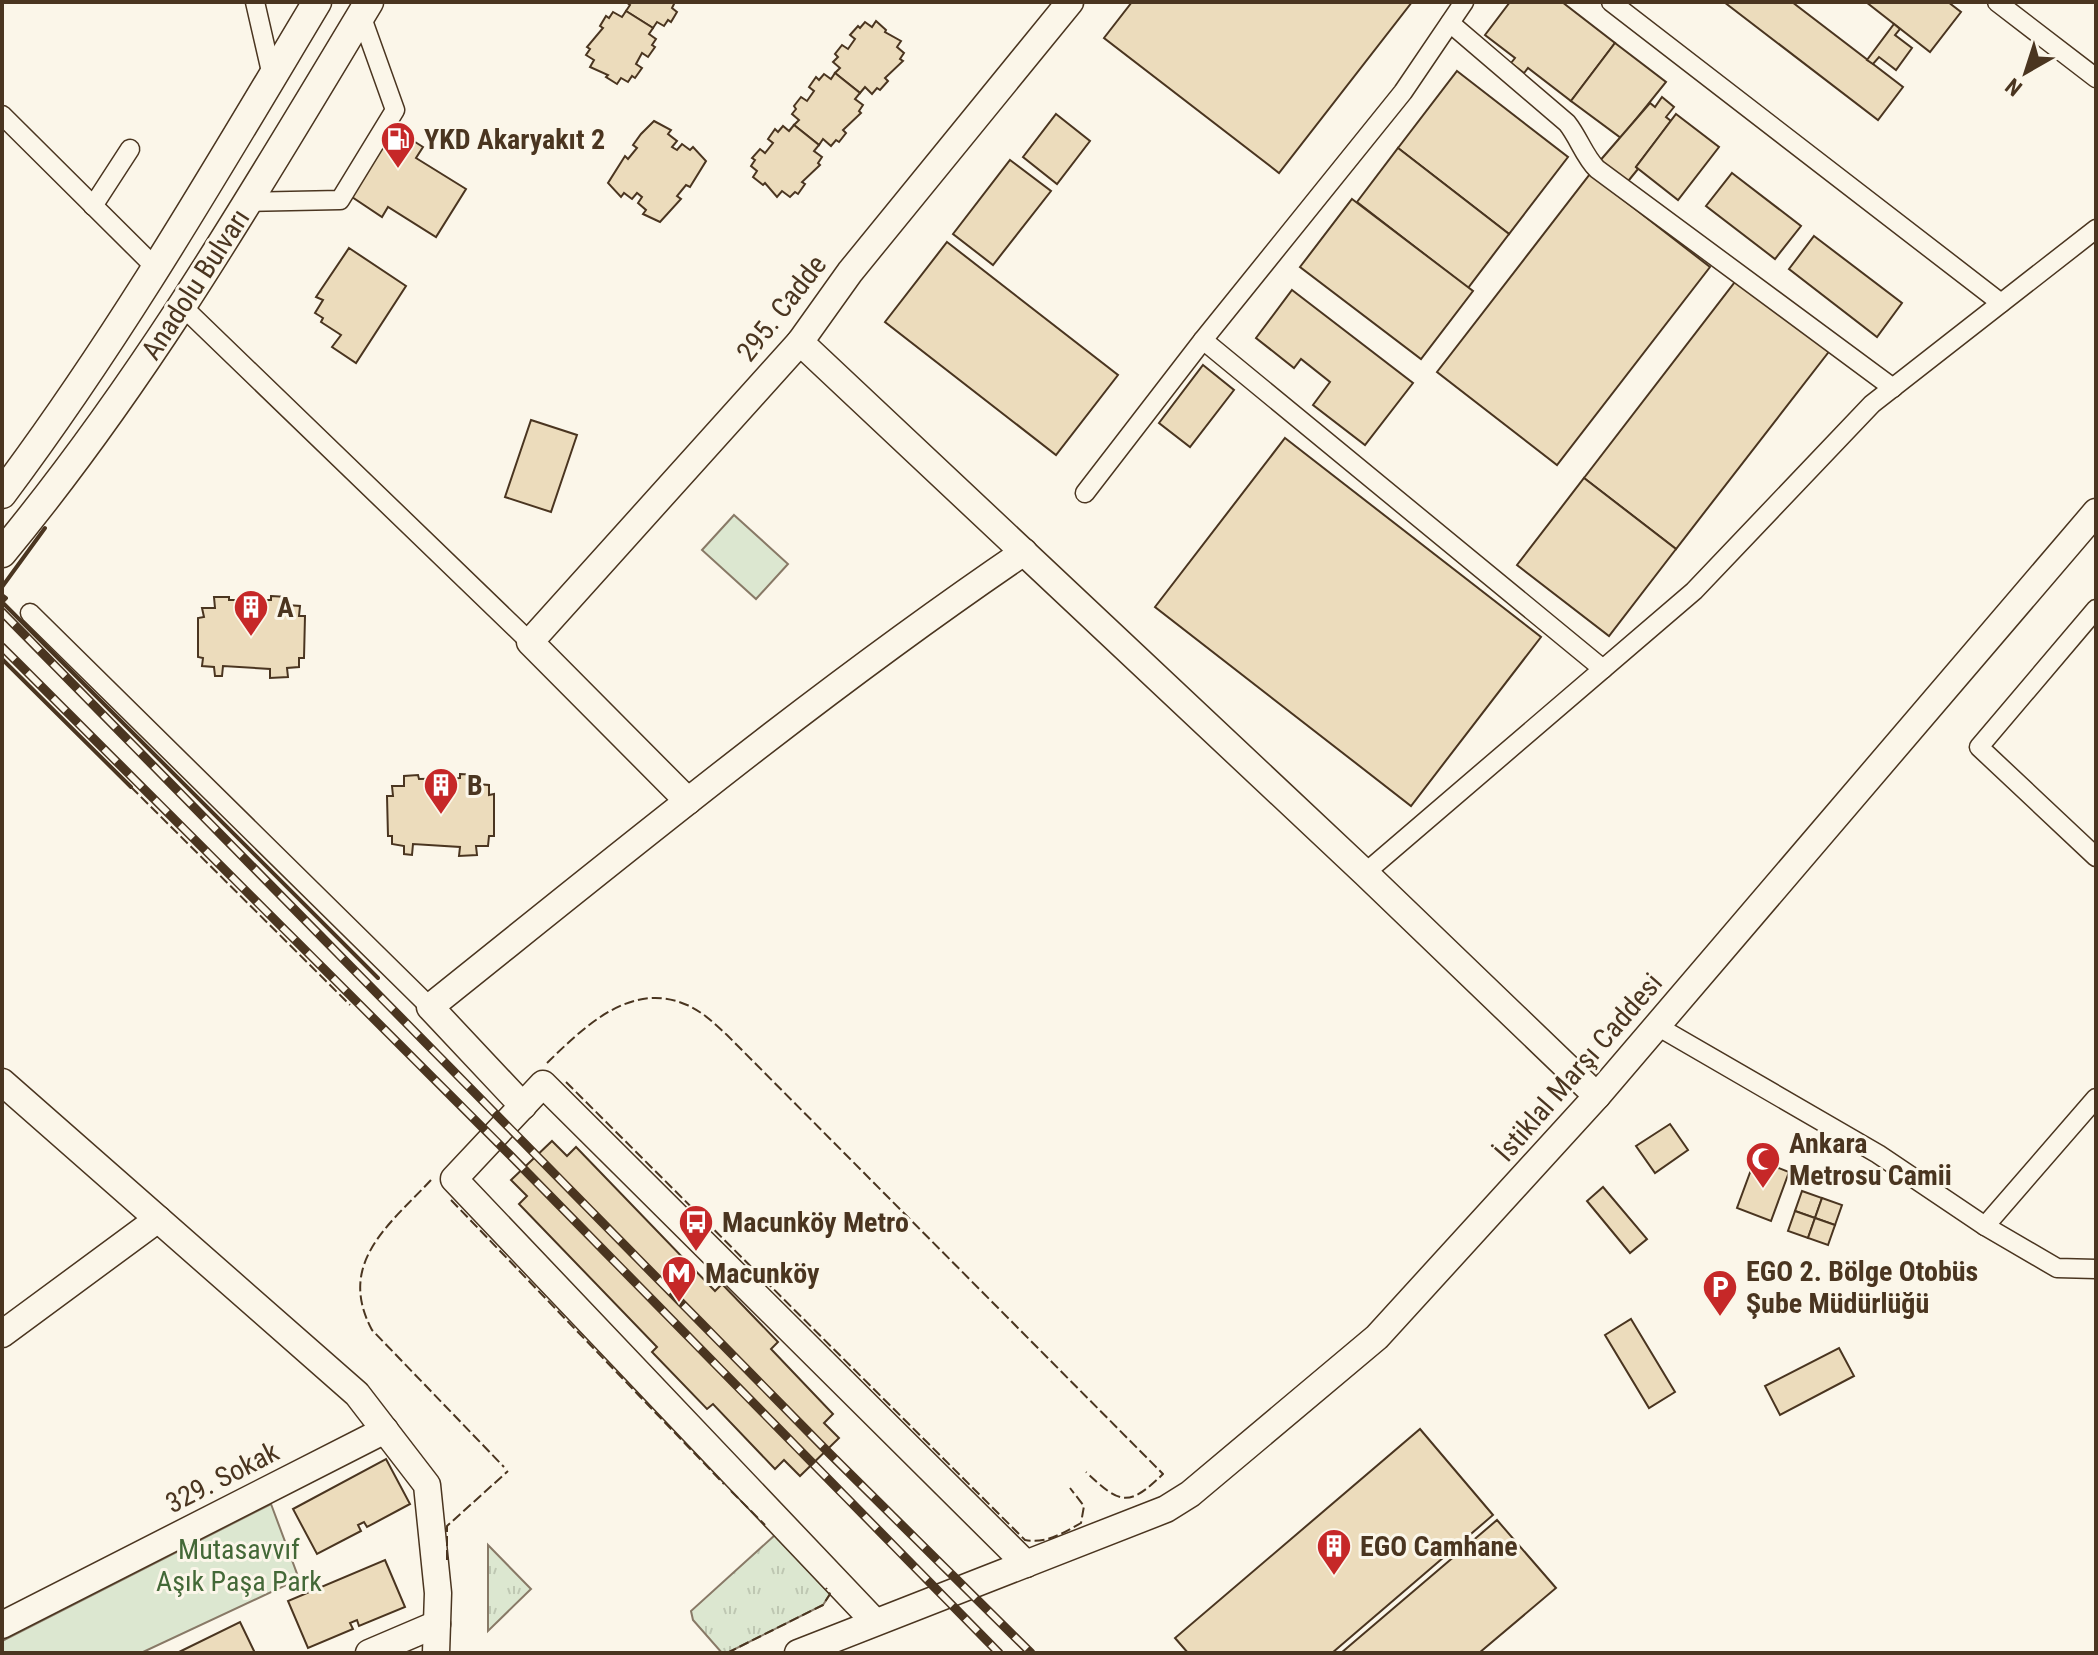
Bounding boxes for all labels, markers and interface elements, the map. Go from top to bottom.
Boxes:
north arrow [1986,32,2066,112]
text: N [2001,73,2027,101]
fuel station icon: YKD Akaryakıt 2 [379,120,417,170]
place label: YKD Akaryakıt 2 [424,123,605,156]
street label: Anadolu Bulvarı [134,203,256,366]
street label: 295. Cadde [730,249,833,368]
building icon: A [232,588,270,638]
place label: A [277,591,294,624]
building icon: B [422,766,460,816]
place label: B [467,769,483,802]
street label: İstiklal Marşı Caddesi [1488,967,1669,1168]
place label: Ankara Metrosu Camii [1789,1127,1952,1192]
mosque icon: Ankara Metrosu Camii [1744,1140,1782,1190]
bus stop icon: Macunköy Metro [677,1203,715,1253]
place label: Macunköy Metro [722,1206,909,1239]
metro station icon: Macunköy [660,1254,698,1304]
place label: EGO 2. Bölge Otobüs Şube Müdürlüğü [1746,1255,1978,1320]
place label: Macunköy [705,1257,820,1290]
parking icon: EGO 2. Bölge Otobüs Şube Müdürlüğü [1701,1268,1739,1318]
street label: 329. Sokak [160,1435,285,1520]
building icon: EGO Camhane [1315,1527,1353,1577]
place label: EGO Camhane [1360,1530,1518,1563]
park label: Mutasavvıf Aşık Paşa Park [156,1533,322,1598]

